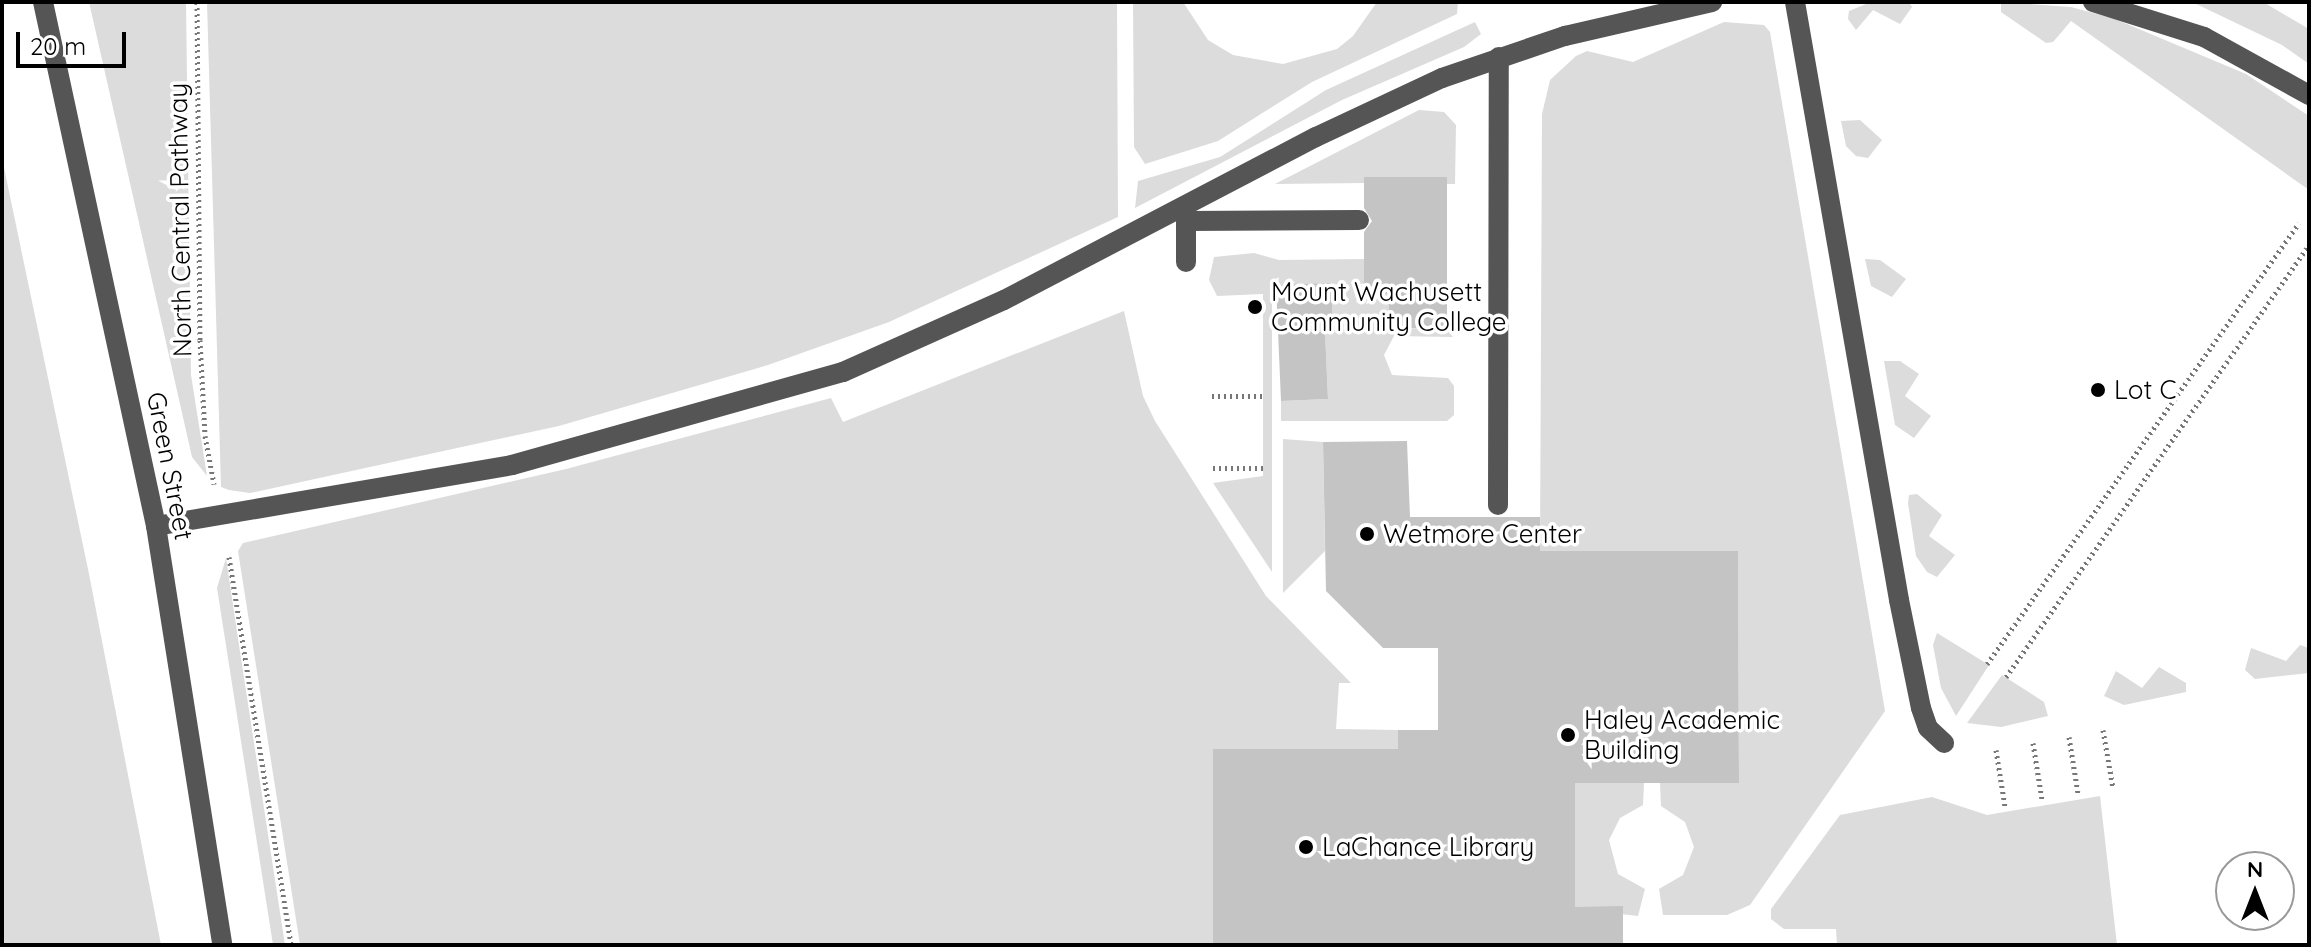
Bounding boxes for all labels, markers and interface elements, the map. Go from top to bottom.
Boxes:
scale bar [20,16,130,66]
text: 20 m [30,31,86,61]
street label: North Central Pathway [162,83,198,357]
place label: Mount Wachusett Community College [1271,276,1507,338]
marker: Mount Wachusett Community College [1246,298,1264,316]
place label: Lot C [2114,374,2176,406]
marker: Lot C [2089,381,2107,399]
street label: Green Street [140,389,200,543]
place label: Wetmore Center [1383,518,1582,550]
marker: Wetmore Center [1358,525,1376,543]
place label: Haley Academic Building [1584,704,1780,766]
marker: Haley Academic Building [1559,726,1577,744]
place label: LaChance Library [1322,831,1534,863]
marker: LaChance Library [1297,838,1315,856]
north arrow [2215,851,2295,931]
text: N [2247,855,2263,883]

